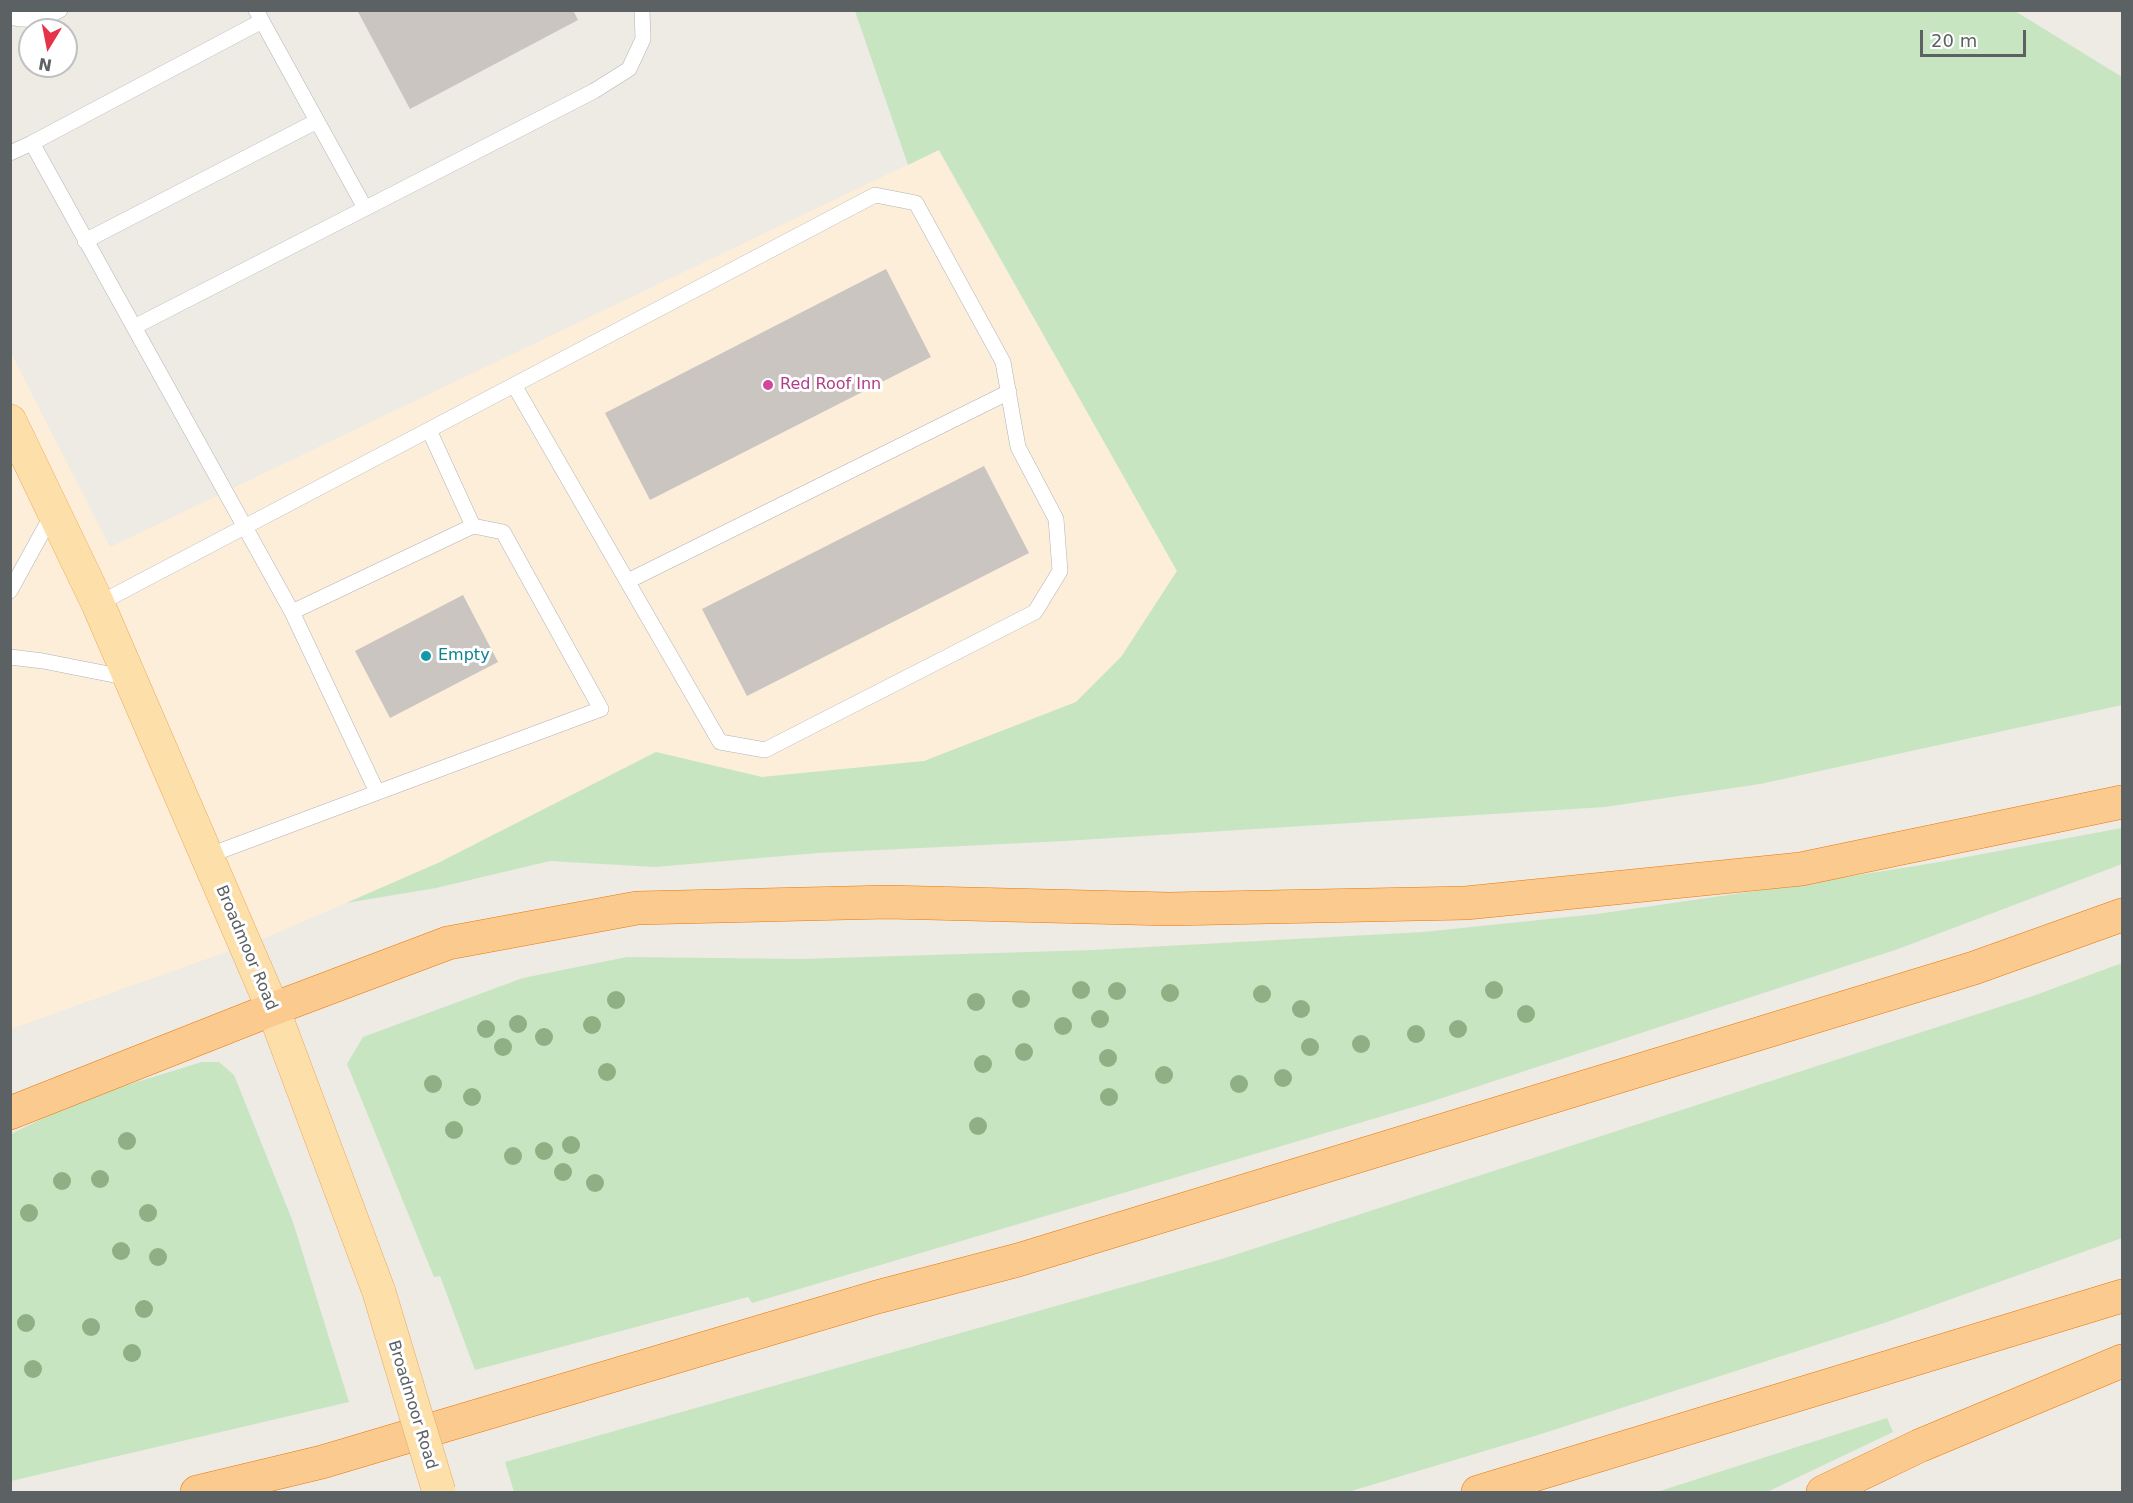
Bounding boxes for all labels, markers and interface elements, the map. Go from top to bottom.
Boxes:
north arrow [18,18,78,78]
scale bar [1923,18,2030,56]
text: 20 m [1931,30,1977,51]
text: N [37,54,53,75]
place label: Red Roof Inn [780,375,881,395]
marker: Red Roof Inn [761,378,775,392]
place label: Empty [438,646,490,666]
marker: Empty [419,649,433,663]
street label: Broadmoor Road [211,883,281,1013]
street label: Broadmoor Road [383,1338,441,1472]

